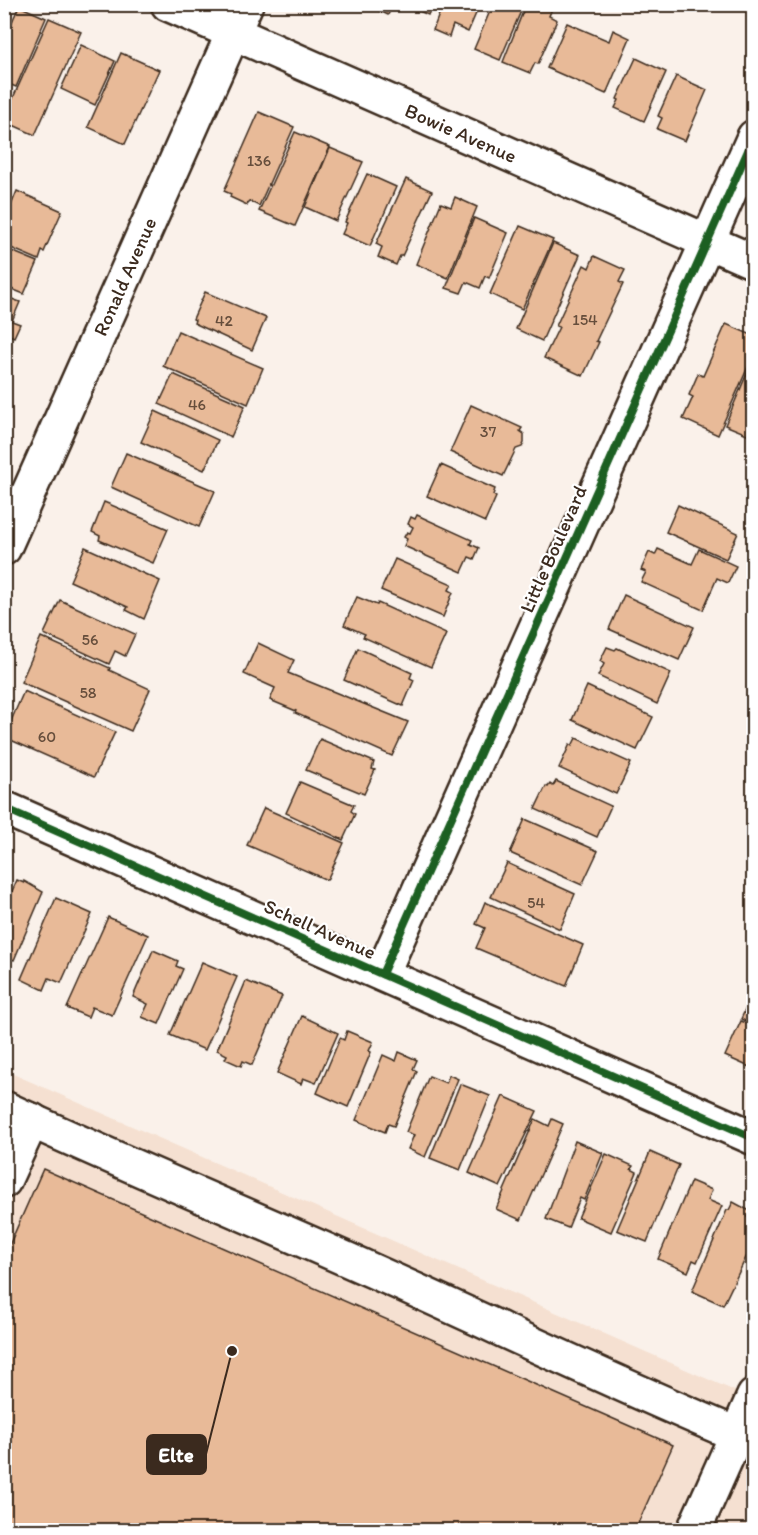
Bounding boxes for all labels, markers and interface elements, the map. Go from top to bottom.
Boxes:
street label: Bowie Avenue [401,98,520,168]
house number: 136 [247,151,271,170]
street label: Ronald Avenue [88,214,162,340]
house number: 154 [572,310,598,329]
house number: 42 [215,311,234,330]
house number: 46 [188,395,206,414]
house number: 37 [480,422,496,441]
street label: Little Boulevard [514,482,592,616]
house number: 56 [82,630,98,649]
house number: 58 [79,683,97,702]
house number: 60 [38,727,56,746]
house number: 54 [527,893,545,912]
street label: Schell Avenue [260,894,380,964]
callout: Elte [147,1435,206,1474]
text: Elte [158,1442,194,1467]

